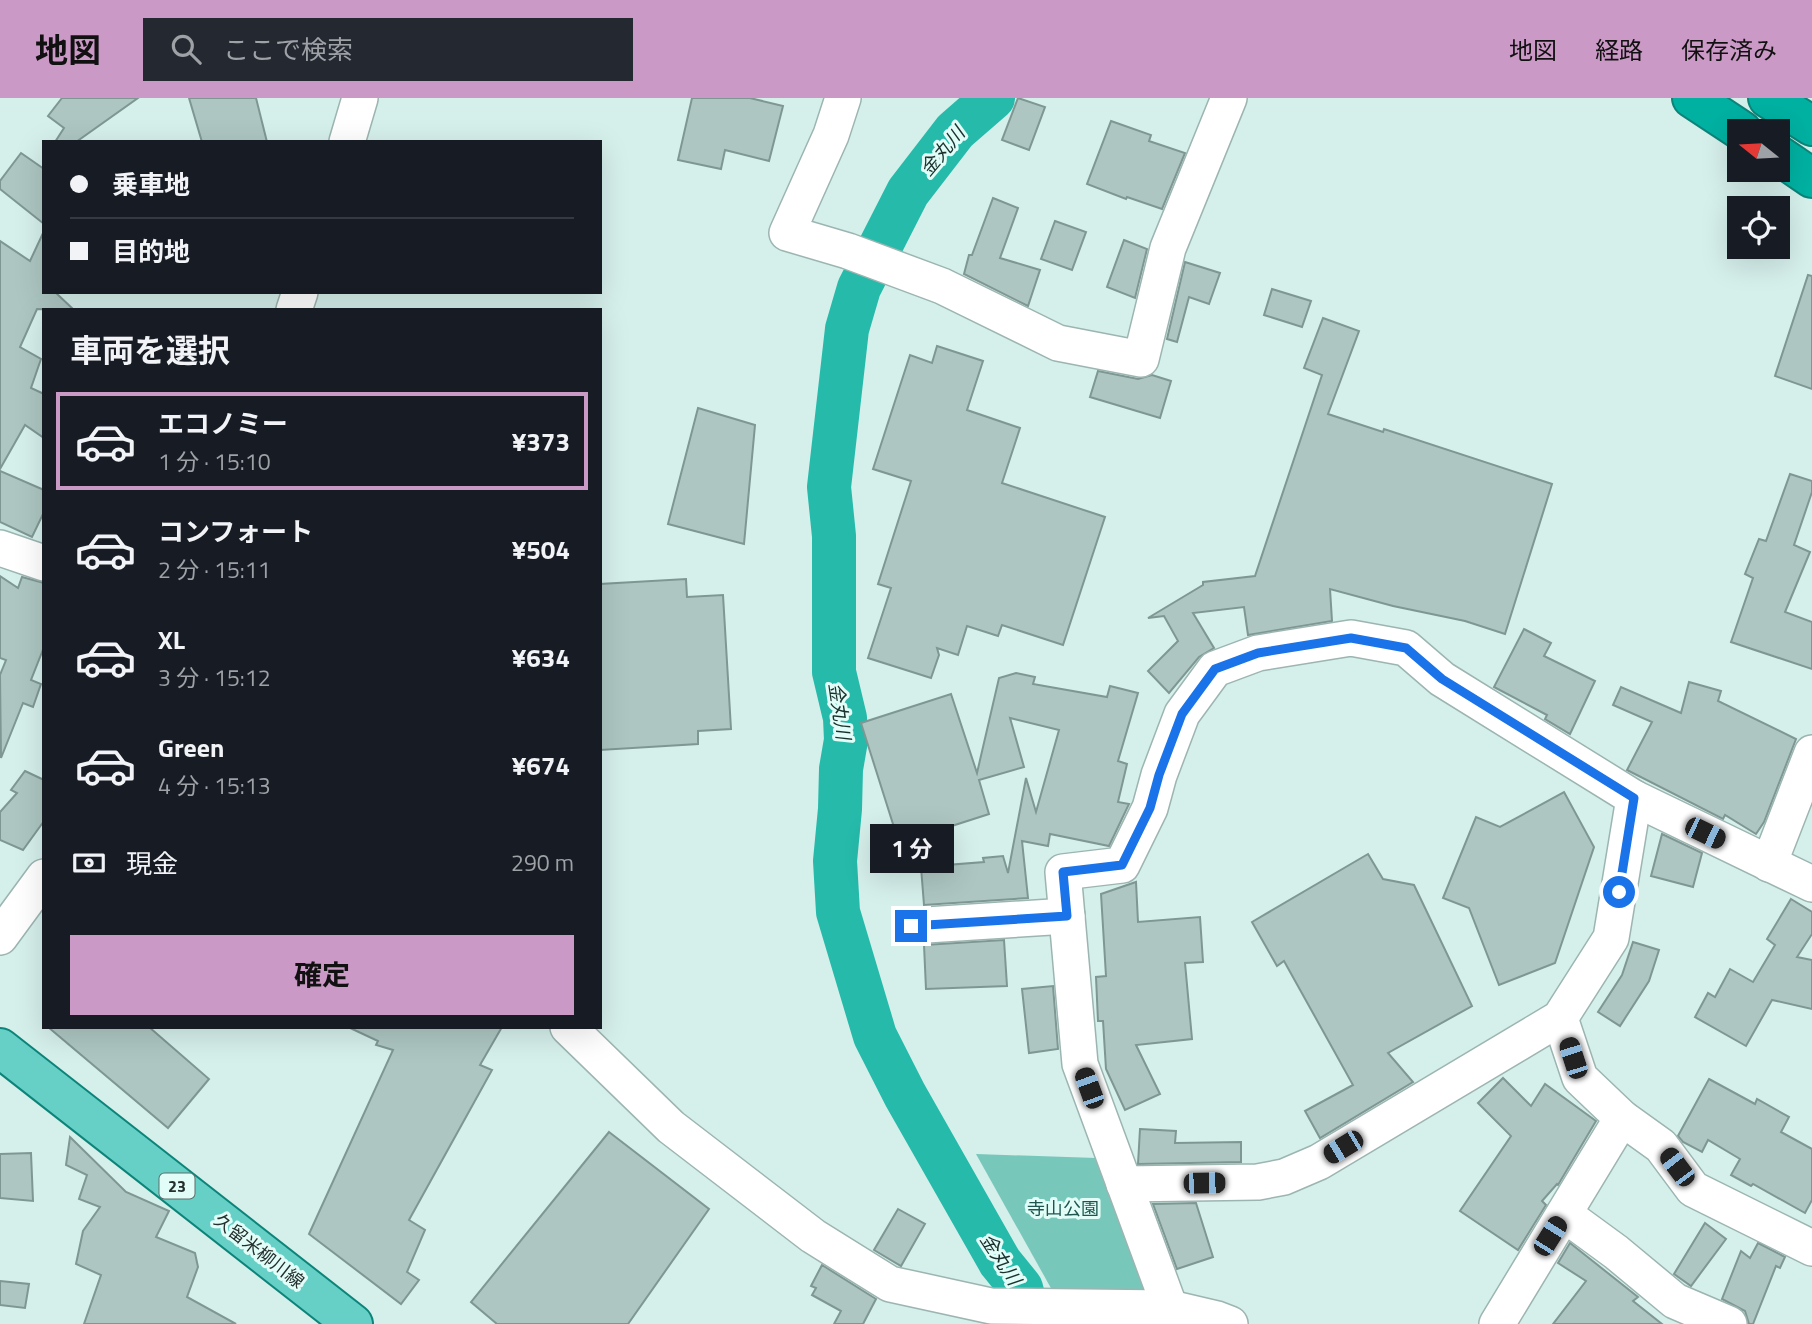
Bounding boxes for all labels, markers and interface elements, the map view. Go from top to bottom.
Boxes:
search box [143,18,633,81]
text: 地図 [35,25,101,75]
icon: search [167,30,205,68]
text: ここで検索 [223,30,353,69]
text: 地図 [1509,32,1557,68]
text: 経路 [1595,32,1643,68]
text: 保存済み [1681,32,1777,68]
water label: 金丸川 [912,118,972,182]
north arrow [1727,119,1790,182]
map controls [1727,119,1790,259]
text: 乗車地 [112,165,190,204]
button: locate [1727,196,1790,259]
text: 目的地 [112,232,190,271]
text: 車両を選択 [70,326,230,374]
text: エコノミー [158,404,288,443]
icon: car [74,410,137,473]
text: ¥373 [512,422,570,461]
text: 1 分 · 15:10 [158,444,271,479]
text: コンフォート [158,512,313,551]
icon: car [74,518,137,581]
text: ¥504 [512,530,570,569]
text: 2 分 · 15:11 [158,552,271,587]
text: XL [158,620,185,659]
icon: car [74,626,137,689]
text: ¥634 [512,638,570,677]
text: 3 分 · 15:12 [158,660,271,695]
water label: 金丸川 [822,681,859,743]
text: Green [158,728,224,767]
icon: car [74,734,137,797]
text: ¥674 [512,746,570,785]
text: 4 分 · 15:13 [158,768,271,803]
car [1682,814,1729,852]
callout: 1 分 [869,824,953,874]
text: 1 分 [892,831,932,866]
icon: cash [70,844,108,882]
text: 現金 [126,844,178,883]
text: 290 m [511,845,574,880]
route start [1603,876,1635,908]
route end [895,910,927,942]
button: 確定 [70,935,574,1015]
car [1557,1035,1590,1081]
car [1072,1065,1107,1111]
car [1320,1127,1367,1167]
car [1656,1144,1699,1190]
car [1183,1172,1226,1194]
road number: 23 [160,1174,194,1198]
park label: 寺山公園 [1027,1195,1099,1222]
street label: 久留米柳川線 [208,1207,310,1294]
car [1530,1213,1571,1259]
water label: 金丸川 [974,1227,1030,1292]

